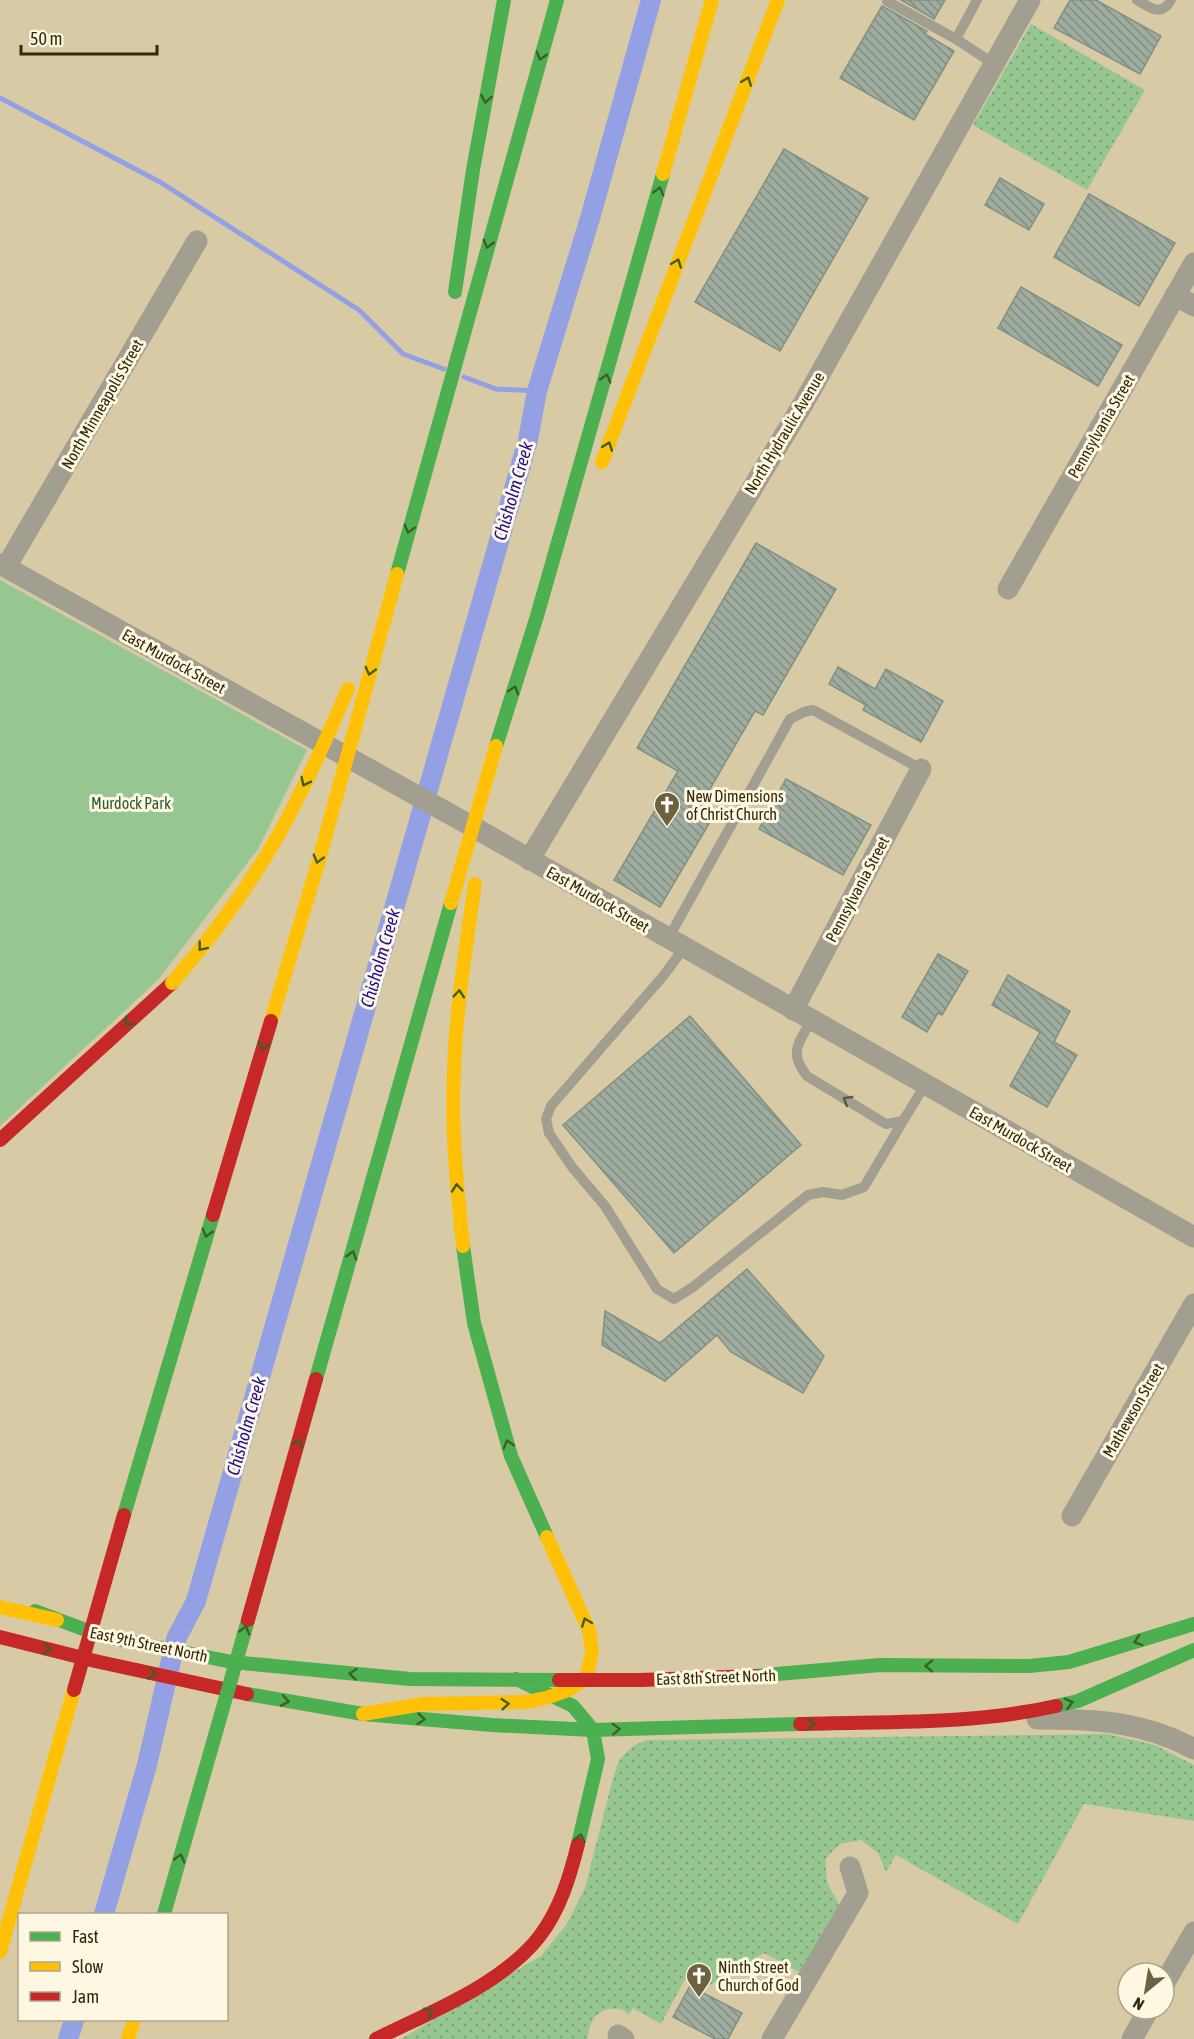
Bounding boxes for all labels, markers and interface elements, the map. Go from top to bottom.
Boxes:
scale bar [21,18,158,56]
text: 50 m [30,28,62,49]
one-way arrow [536,50,548,61]
one-way arrow [740,77,752,88]
one-way arrow [480,93,493,103]
one-way arrow [652,186,664,197]
one-way arrow [482,239,495,249]
one-way arrow [670,259,682,270]
street label: North Minneapolis Street [58,336,148,473]
street label: North Hydraulic Avenue [740,369,828,498]
street label: Pennsylvania Street [1064,371,1139,482]
one-way arrow [598,373,611,383]
water label: Chisholm Creek [489,438,537,543]
one-way arrow [601,441,613,452]
one-way arrow [404,523,416,534]
street label: East Murdock Street [119,625,229,697]
one-way arrow [365,665,377,676]
one-way arrow [507,685,519,696]
one-way arrow [301,775,313,786]
place label: New Dimensions of Christ Church [686,787,784,823]
church icon: New Dimensions of Christ Church [652,790,682,828]
park label: Murdock Park [91,794,171,812]
street label: Pennsylvania Street [822,833,893,945]
one-way arrow [313,854,326,864]
street label: East Murdock Street [544,862,653,936]
water label: Chisholm Creek [356,905,404,1010]
one-way arrow [199,940,210,951]
one-way arrow [452,989,465,998]
one-way arrow [125,1015,135,1026]
one-way arrow [258,1040,270,1051]
one-way arrow [843,1096,853,1108]
street label: East Murdock Street [967,1102,1076,1176]
one-way arrow [451,1184,464,1193]
one-way arrow [202,1227,214,1238]
one-way arrow [344,1250,357,1260]
street label: Mathewson Street [1099,1360,1167,1460]
water label: Chisholm Creek [222,1373,270,1478]
one-way arrow [291,1438,303,1449]
one-way arrow [503,1439,515,1450]
one-way arrow [581,1618,593,1629]
street label: East 9th Street North [88,1623,210,1665]
one-way arrow [238,1625,250,1636]
one-way arrow [1133,1634,1144,1646]
one-way arrow [42,1642,52,1655]
one-way arrow [925,1660,934,1672]
street label: East 8th Street North [656,1666,776,1688]
one-way arrow [146,1667,156,1680]
one-way arrow [348,1668,357,1681]
one-way arrow [280,1694,290,1706]
one-way arrow [500,1698,509,1711]
one-way arrow [1064,1698,1074,1711]
one-way arrow [417,1712,426,1725]
one-way arrow [806,1717,815,1730]
one-way arrow [611,1723,620,1735]
one-way arrow [572,1833,585,1843]
one-way arrow [173,1853,185,1864]
legend [18,1913,228,2021]
text: Fast [72,1926,99,1947]
text: Slow [72,1956,103,1977]
place label: Ninth Street Church of God [718,1958,799,1994]
church icon: Ninth Street Church of God [684,1961,714,1999]
north arrow [1116,1961,1176,2021]
text: Jam [72,1986,99,2007]
text: N [1130,1994,1147,2014]
one-way arrow [422,2008,433,2020]

